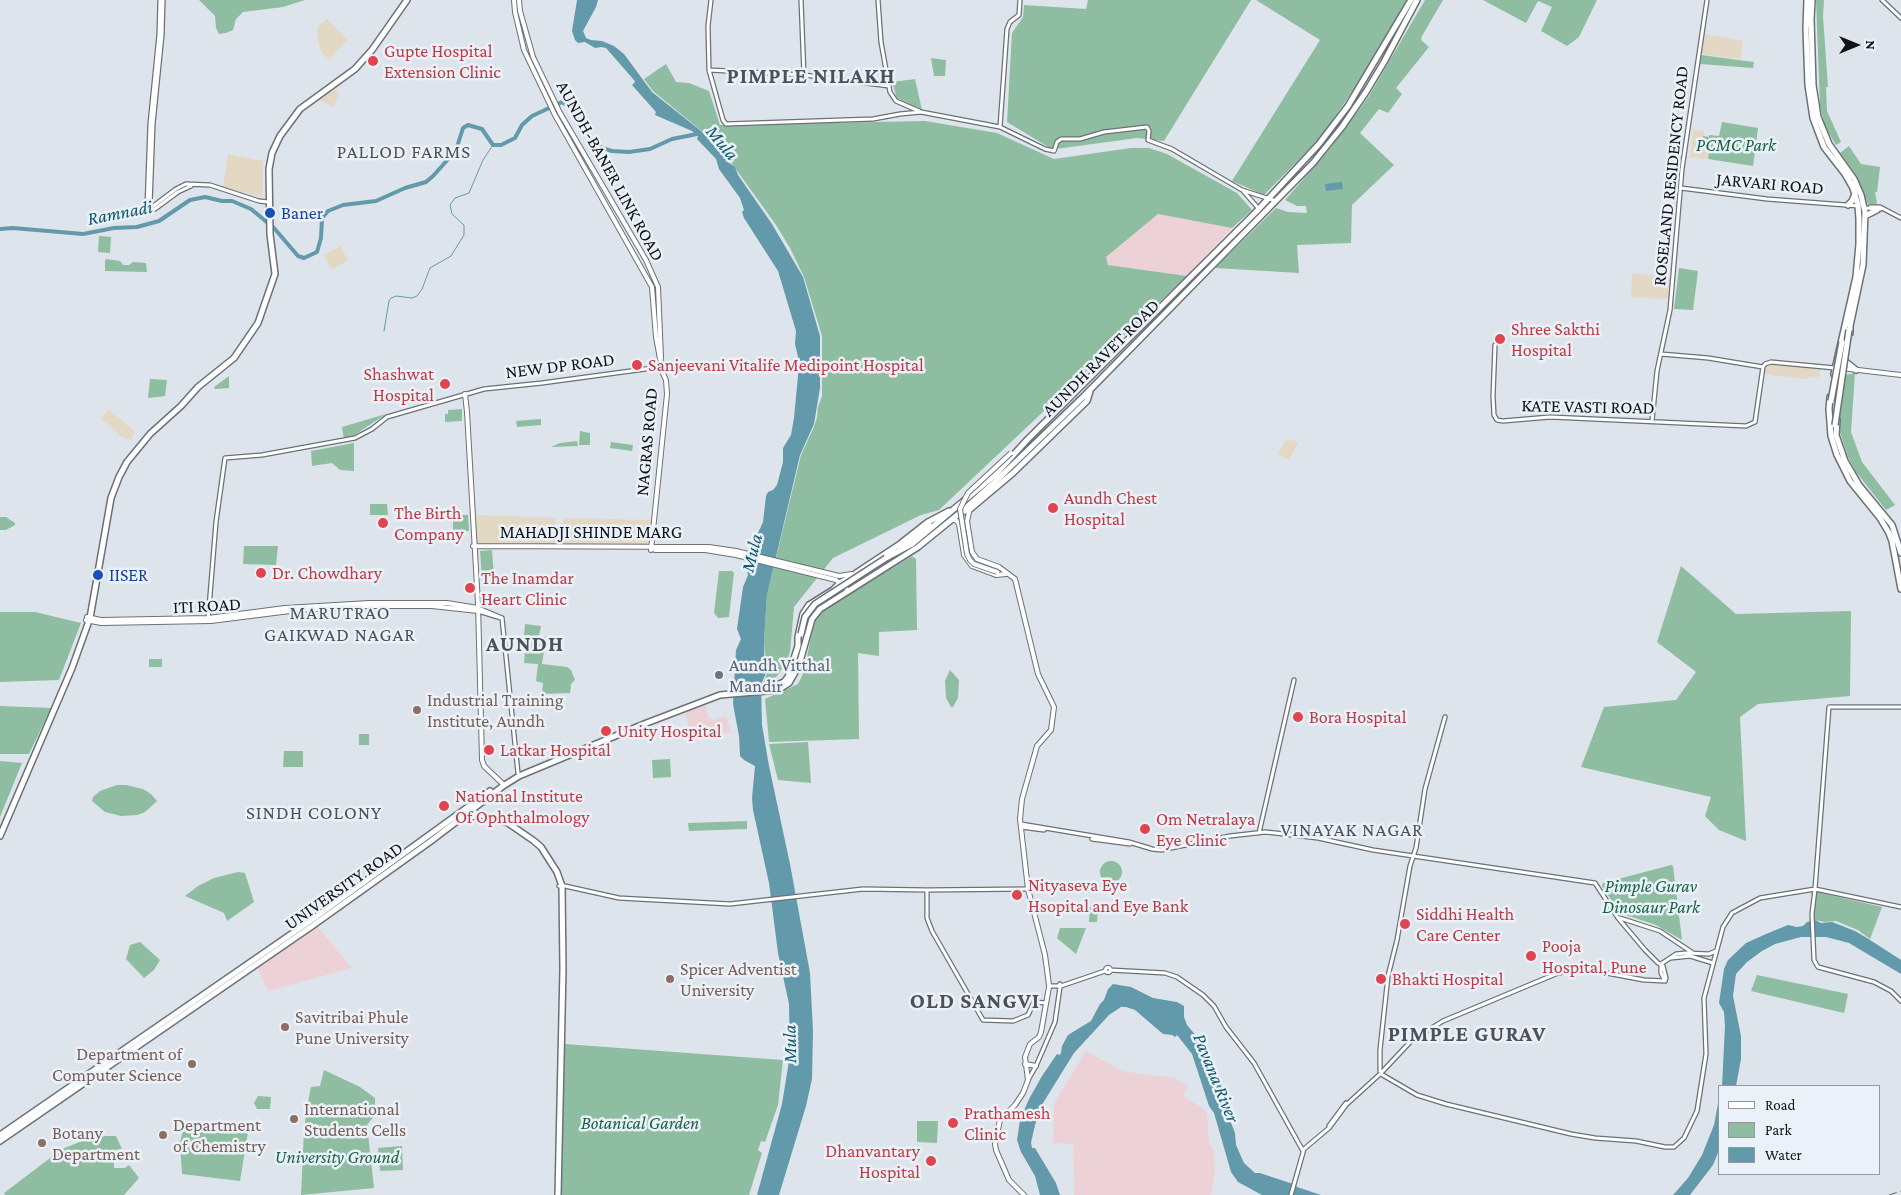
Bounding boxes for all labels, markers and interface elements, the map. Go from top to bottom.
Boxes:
north arrow [1831,20,1881,70]
place label: Gupte Hospital Extension Clinic [384,40,501,82]
text: N [1863,40,1879,50]
marker: Gupte Hospital Extension Clinic [366,54,380,68]
district label: PIMPLE NILAKH [725,63,897,89]
street label: ROSELAND RESIDENCY ROAD [1649,65,1693,287]
street label: AUNDH-BANER LINK ROAD [551,77,669,265]
water label: Mula [701,121,743,165]
park label: PCMC Park [1696,134,1776,156]
district label: PALLOD FARMS [335,141,473,163]
street label: JARVARI ROAD [1715,169,1825,199]
water label: Ramnadi [86,196,154,230]
place label: Baner [281,202,323,224]
marker: Baner [263,206,277,220]
street label: AUNDH RAVET ROAD [1038,295,1164,421]
place label: Shree Sakthi Hospital [1511,318,1600,360]
marker: Shree Sakthi Hospital [1493,332,1507,346]
street label: NEW DP ROAD [504,349,616,383]
place label: Sanjeevani Vitalife Medipoint Hospital [648,354,924,376]
marker: Sanjeevani Vitalife Medipoint Hospital [630,358,644,372]
place label: Shashwat Hospital [363,363,434,406]
marker: Shashwat Hospital [438,377,452,391]
street label: NAGRAS ROAD [632,387,662,497]
street label: KATE VASTI ROAD [1521,395,1655,419]
place label: Aundh Chest Hospital [1064,487,1157,530]
marker: Aundh Chest Hospital [1046,501,1060,515]
place label: The Birth Company [394,502,464,544]
marker: The Birth Company [376,516,390,530]
street label: MAHADJI SHINDE MARG [500,521,682,543]
water label: Mula [736,531,768,575]
place label: Dr. Chowdhary [272,562,382,584]
place label: IISER [109,564,148,586]
marker: Dr. Chowdhary [254,566,268,580]
place label: The Inamdar Heart Clinic [481,567,574,610]
marker: IISER [91,568,105,582]
marker: The Inamdar Heart Clinic [463,581,477,595]
street label: ITI ROAD [172,593,242,619]
district label: MARUTRAO GAIKWAD NAGAR [262,602,418,646]
district label: AUNDH [485,631,565,657]
place label: Aundh Vitthal Mandir [729,654,830,696]
marker: Aundh Vitthal Mandir [713,669,725,681]
place label: Industrial Training Institute, Aundh [427,689,563,732]
marker: Industrial Training Institute, Aundh [411,704,423,716]
place label: Bora Hospital [1309,706,1406,728]
marker: Bora Hospital [1291,710,1305,724]
place label: Unity Hospital [617,720,721,742]
marker: Unity Hospital [599,724,613,738]
place label: Latkar Hospital [500,739,611,761]
marker: Latkar Hospital [482,743,496,757]
place label: National Institute Of Ophthalmology [455,785,590,828]
marker: National Institute Of Ophthalmology [437,799,451,813]
district label: SINDH COLONY [244,802,384,824]
place label: Om Netralaya Eye Clinic [1156,808,1255,851]
district label: VINAYAK NAGAR [1279,819,1425,841]
marker: Om Netralaya Eye Clinic [1138,822,1152,836]
street label: UNIVERSITY ROAD [281,837,407,935]
place label: Nityaseva Eye Hsopital and Eye Bank [1028,874,1188,916]
park label: Pimple Gurav Dinosaur Park [1602,875,1700,918]
marker: Nityaseva Eye Hsopital and Eye Bank [1010,888,1024,902]
place label: Siddhi Health Care Center [1416,903,1514,946]
marker: Siddhi Health Care Center [1398,917,1412,931]
place label: Pooja Hospital, Pune [1542,935,1647,978]
marker: Pooja Hospital, Pune [1524,949,1538,963]
place label: Spicer Adventist University [680,958,797,1001]
place label: Bhakti Hospital [1392,968,1503,990]
marker: Bhakti Hospital [1374,972,1388,986]
marker: Spicer Adventist University [664,973,676,985]
district label: OLD SANGVI [909,988,1041,1014]
place label: Savitribai Phule Pune University [295,1006,409,1048]
marker: Savitribai Phule Pune University [279,1021,291,1033]
district label: PIMPLE GURAV [1386,1021,1548,1047]
water label: Mula [778,1024,802,1064]
water label: Pavana River [1188,1030,1244,1126]
place label: Department of Computer Science [52,1043,182,1086]
marker: Department of Computer Science [186,1058,198,1070]
legend [1718,1085,1881,1175]
text: Road [1765,1097,1795,1113]
place label: International Students Cells [304,1098,406,1140]
place label: Prathamesh Clinic [964,1102,1050,1144]
park label: Botanical Garden [581,1112,699,1134]
marker: International Students Cells [288,1113,300,1125]
place label: Department of Chemistry [173,1114,266,1156]
marker: Prathamesh Clinic [946,1116,960,1130]
place label: Botany Department [52,1122,140,1164]
text: Park [1765,1122,1792,1138]
marker: Department of Chemistry [157,1129,169,1141]
marker: Botany Department [36,1137,48,1149]
place label: Dhanvantary Hospital [825,1140,920,1182]
park label: University Ground [275,1146,399,1168]
text: Water [1765,1147,1802,1163]
marker: Dhanvantary Hospital [924,1154,938,1168]

